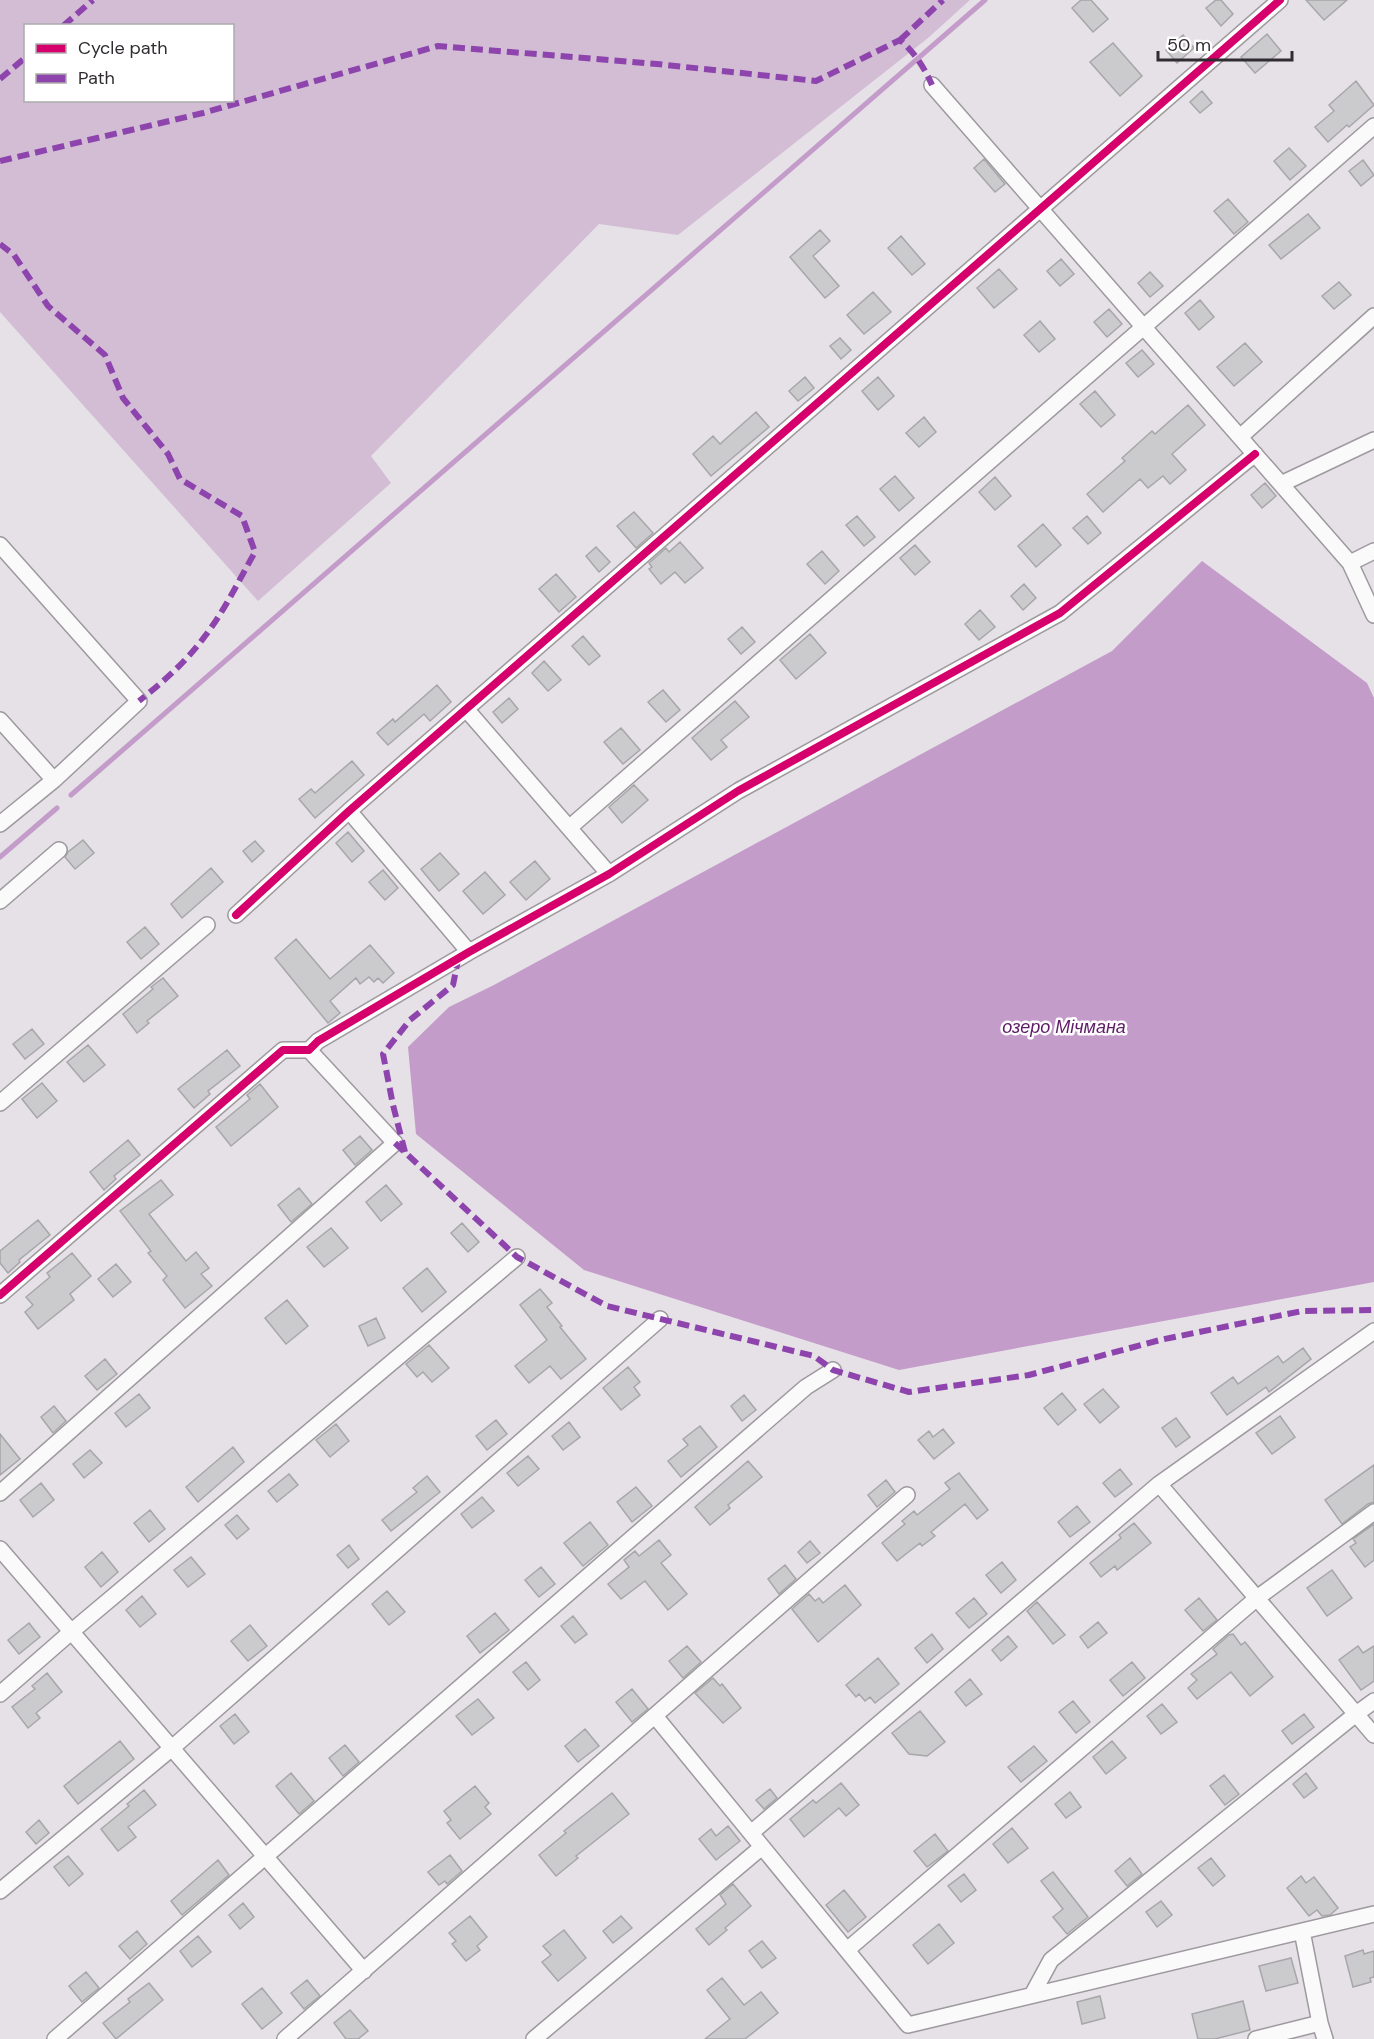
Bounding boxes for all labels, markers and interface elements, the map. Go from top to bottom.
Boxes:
legend [24,24,234,102]
scale bar [1158,24,1292,62]
text: 50 m [1167,33,1211,57]
text: Cycle path [78,36,168,60]
text: Path [78,66,115,90]
water label: озеро Мічмана [1002,1015,1126,1039]

